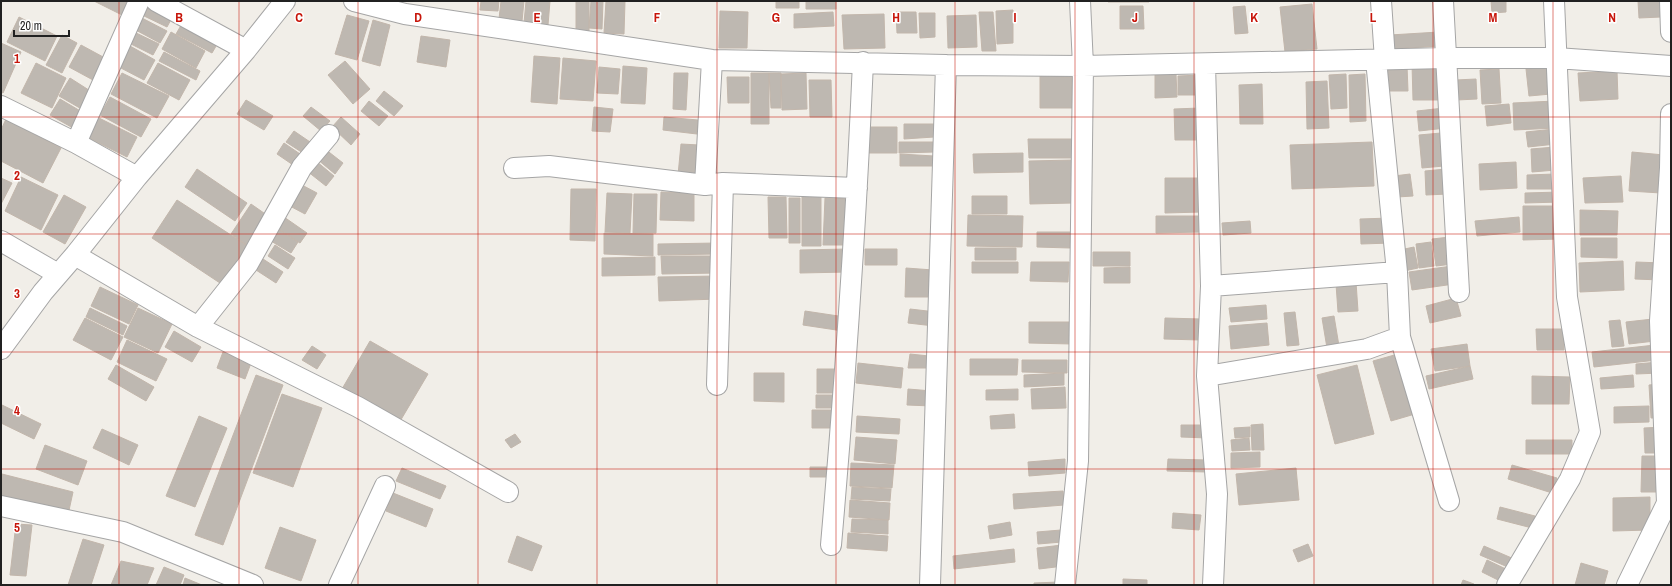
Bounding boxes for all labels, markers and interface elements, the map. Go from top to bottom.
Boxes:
text: B [175,9,183,26]
text: C [295,9,303,26]
text: D [414,9,422,26]
text: E [533,9,541,26]
text: F [654,9,661,26]
text: G [772,9,780,26]
text: H [892,9,900,26]
text: I [1014,9,1017,26]
text: J [1132,9,1138,26]
text: K [1250,9,1258,26]
text: L [1370,9,1377,26]
text: M [1489,9,1498,26]
text: N [1608,9,1616,26]
scale bar [14,12,69,38]
text: 20 m [20,18,42,34]
text: 1 [14,50,20,67]
text: 2 [14,167,20,184]
text: 3 [14,285,20,302]
text: 4 [14,402,20,419]
text: 5 [14,519,20,536]

